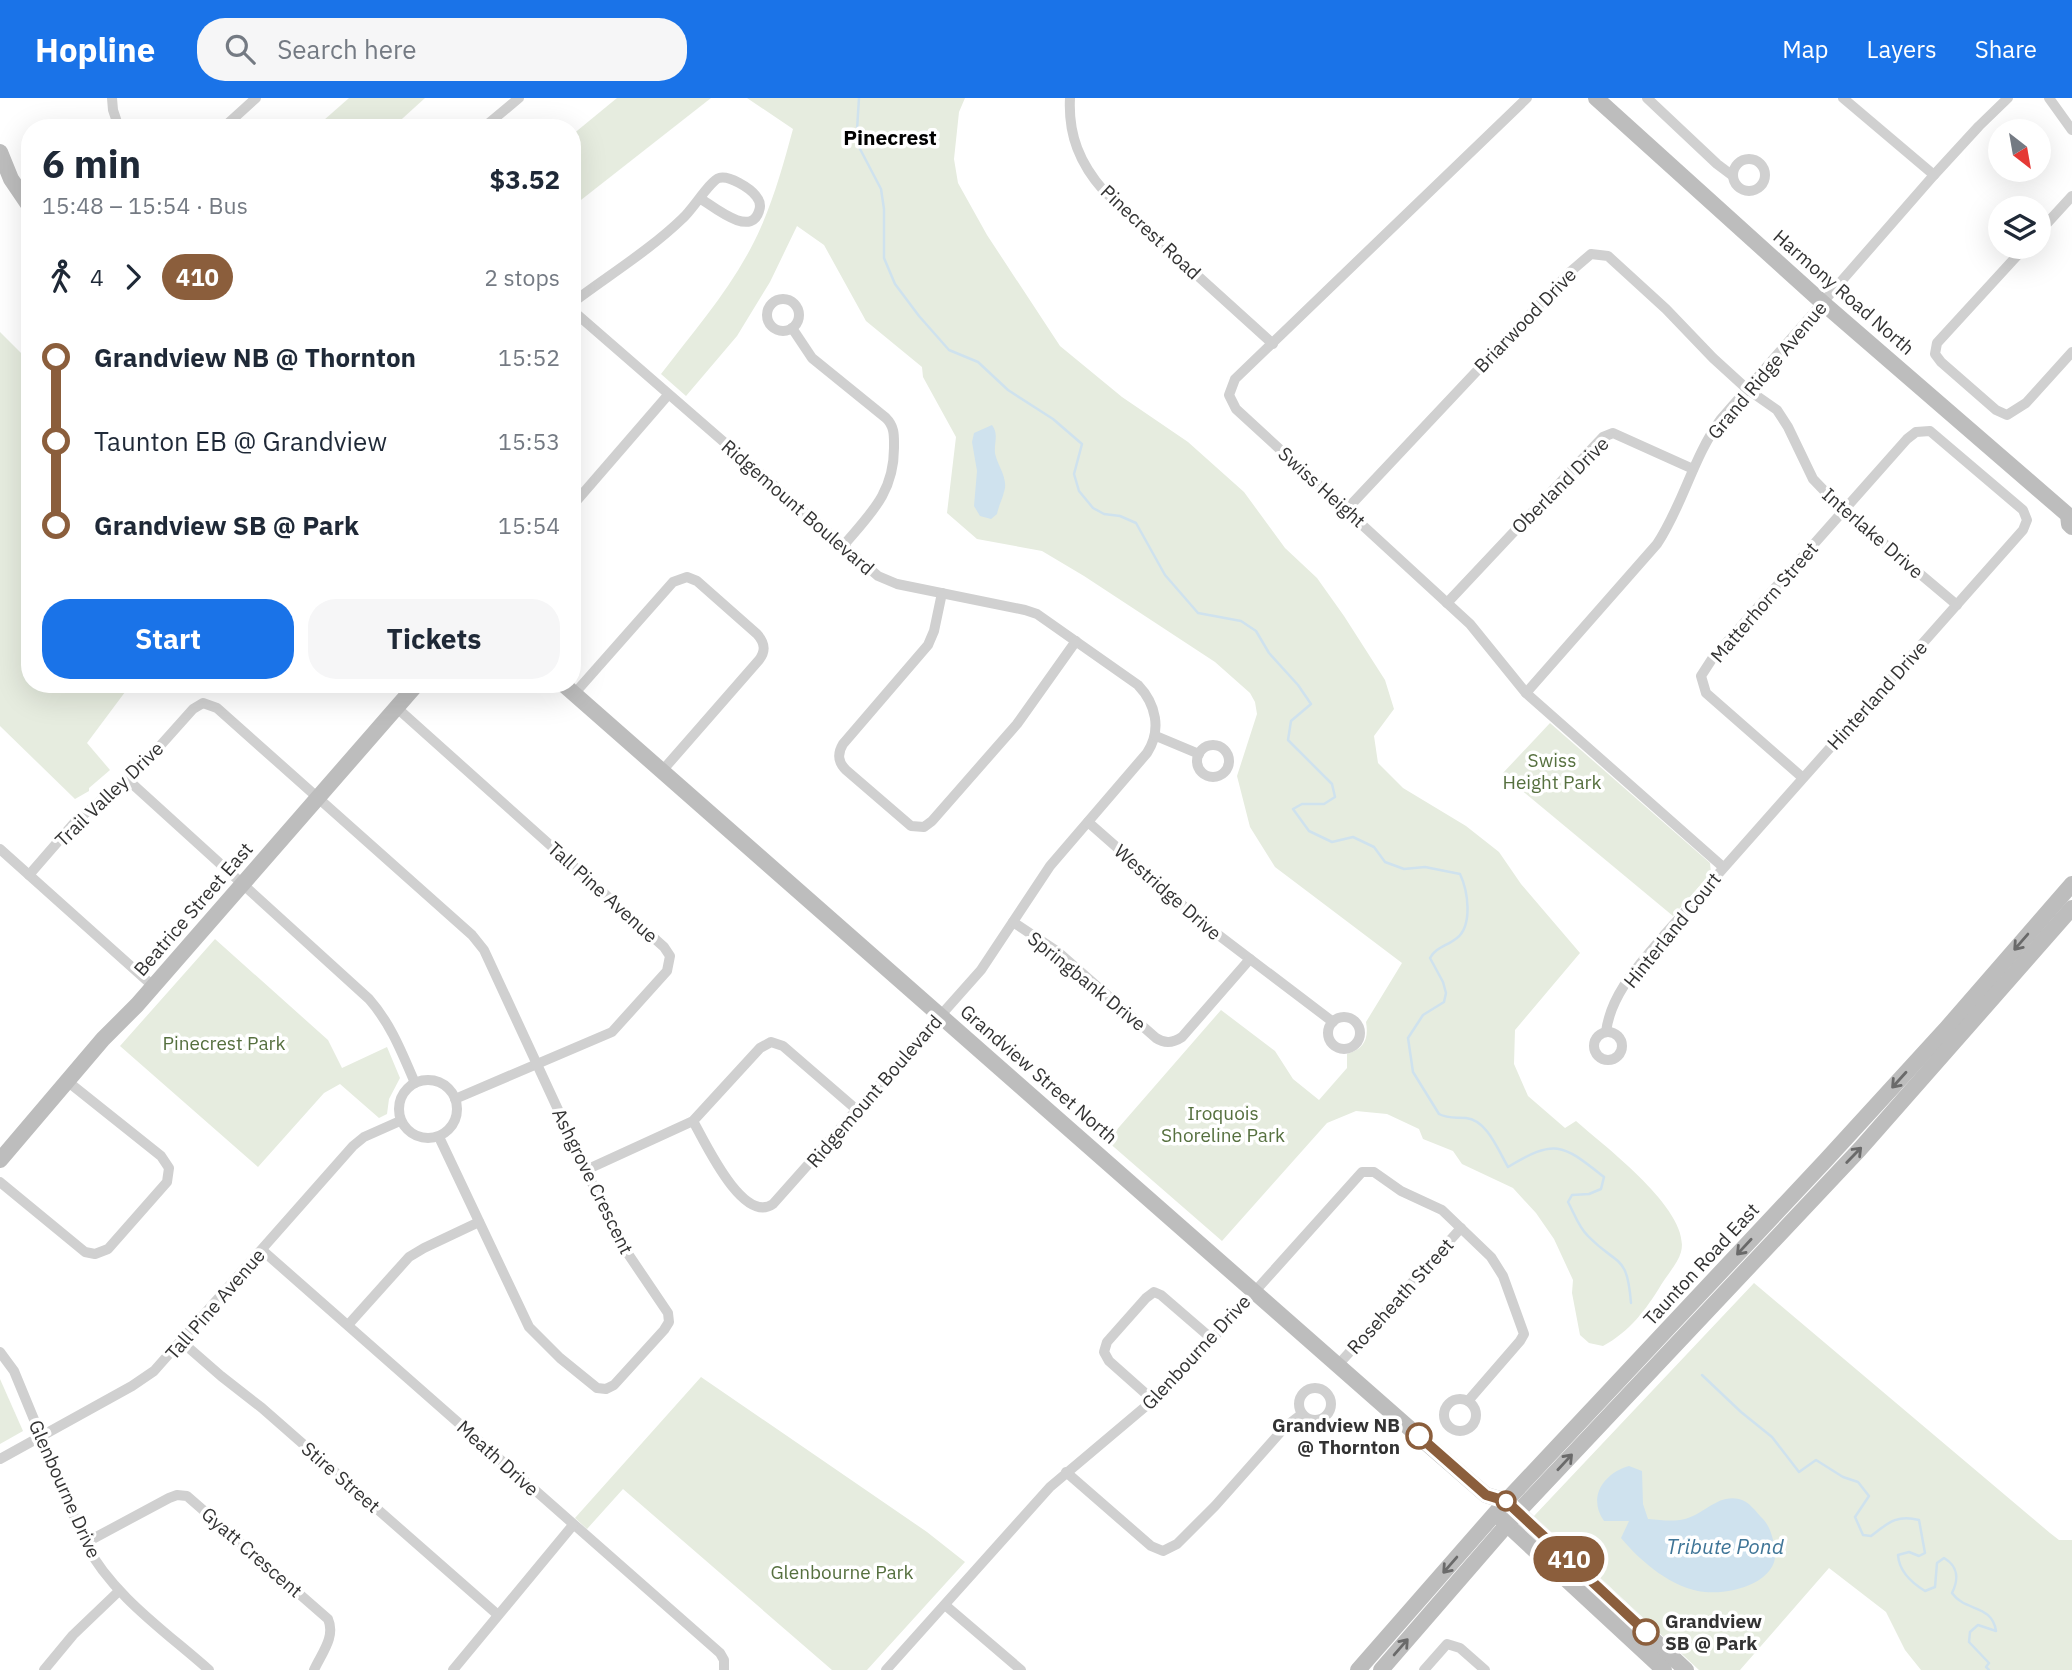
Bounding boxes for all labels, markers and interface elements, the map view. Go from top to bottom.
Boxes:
search box [197,18,687,81]
text: Hopline [35,28,155,71]
icon: search [221,30,259,68]
text: Search here [277,32,417,66]
text: Map [1782,33,1829,65]
text: Layers [1867,33,1937,65]
text: Share [1975,33,2037,65]
north arrow [1988,119,2051,182]
map controls [1988,119,2051,259]
district label: Pinecrest [843,123,937,151]
text: 6 min [42,139,141,188]
text: $3.52 [490,162,560,196]
street label: Pinecrest Road [1096,179,1206,285]
text: 15:48 – 15:54 · Bus [42,190,248,220]
button: layers [1988,196,2051,259]
street label: Harmony Road North [1769,224,1919,360]
icon: walk [42,258,80,296]
icon: forward [114,258,152,296]
text: 410 [176,261,219,293]
text: 4 [90,262,104,292]
text: 2 stops [484,262,560,292]
street label: Briarwood Drive [1469,262,1581,378]
street label: Grand Ridge Avenue [1702,296,1832,444]
text: Grandview NB @ Thornton [94,340,416,374]
text: 15:52 [498,342,560,372]
text: Taunton EB @ Grandview [94,424,387,458]
text: 15:53 [498,426,560,456]
street label: Oberland Drive [1506,431,1614,539]
street label: Ridgemount Boulevard [717,434,879,580]
street label: Swiss Height [1273,441,1371,533]
street label: Interlake Drive [1817,482,1929,584]
text: Grandview SB @ Park [94,508,359,542]
text: 15:54 [498,510,560,540]
street label: Matterhorn Street [1705,537,1823,667]
button: Start [42,599,294,679]
button: Tickets [308,599,560,679]
street label: Hinterland Drive [1822,635,1932,755]
street label: Trail Valley Drive [50,736,168,852]
park label: Swiss Height Park [1502,748,1602,794]
street label: Tall Pine Avenue [543,836,663,948]
street label: Beatrice Street East [128,837,258,981]
street label: Westridge Drive [1109,839,1227,945]
street label: Hinterland Court [1618,867,1726,993]
street label: Springbank Drive [1023,926,1151,1036]
one-way arrow [2013,933,2029,951]
street label: Grandview Street North [955,999,1123,1149]
street label: Ridgemount Boulevard [801,1010,947,1172]
park label: Pinecrest Park [162,1031,286,1055]
one-way arrow [1891,1071,1907,1089]
park label: Iroquois Shoreline Park [1161,1101,1285,1147]
street label: Ashgrove Crescent [547,1104,639,1258]
one-way arrow [1845,1147,1862,1164]
street label: Taunton Road East [1638,1198,1764,1330]
street label: Roseheath Street [1342,1233,1458,1359]
one-way arrow [1736,1238,1753,1255]
street label: Tall Pine Avenue [160,1243,270,1365]
street label: Glenbourne Drive [1136,1289,1256,1415]
place label: Grandview NB @ Thornton [1272,1413,1400,1459]
street label: Meath Drive [452,1415,544,1501]
street label: Glenbourne Drive [24,1416,106,1562]
marker: Grandview NB @ Thornton [1406,1423,1432,1449]
street label: Stire Street [297,1436,385,1518]
one-way arrow [1557,1453,1573,1471]
unlabelled marker [1496,1491,1516,1511]
street label: Gyatt Crescent [197,1502,307,1602]
water label: Tribute Pond [1666,1532,1785,1560]
line badge: 410 [1529,1536,1609,1582]
text: 410 [1547,1543,1591,1575]
one-way arrow [1442,1556,1458,1574]
park label: Glenbourne Park [770,1560,914,1584]
place label: Grandview SB @ Park [1665,1609,1762,1655]
marker: Grandview SB @ Park [1633,1619,1659,1645]
one-way arrow [1393,1638,1409,1656]

